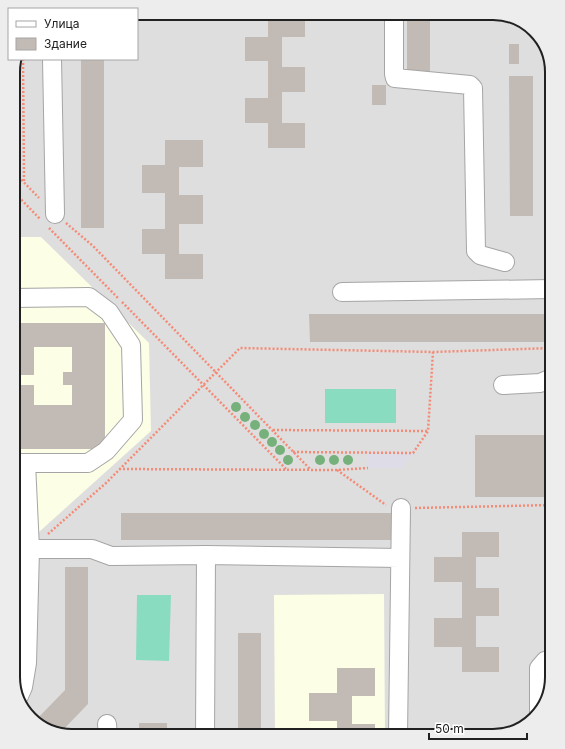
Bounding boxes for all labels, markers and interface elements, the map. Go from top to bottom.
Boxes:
legend [8,8,138,60]
text: Улица [44,16,79,31]
text: Здание [44,36,87,51]
scale bar [429,715,527,741]
text: 50 m [435,721,464,736]

